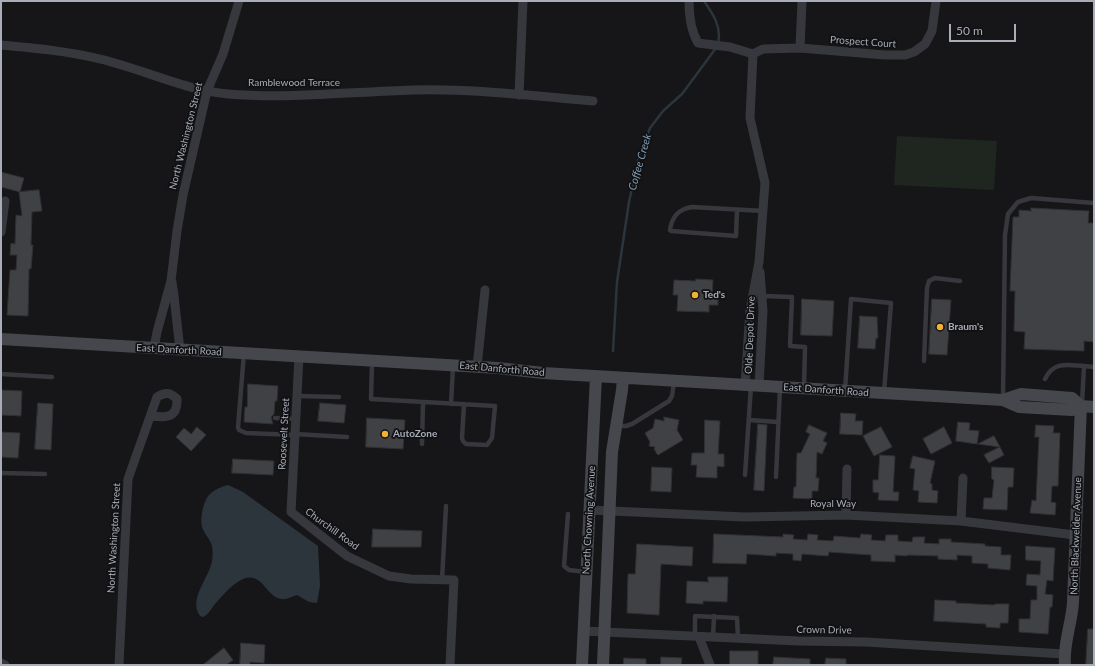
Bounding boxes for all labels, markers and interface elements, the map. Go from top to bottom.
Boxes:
scale bar [951,16,1018,42]
text: 50 m [956,23,983,38]
street label: Prospect Court [830,34,896,50]
street label: Ramblewood Terrace [248,77,340,89]
street label: North Washington Street [167,81,205,191]
water label: Coffee Creek [626,132,654,192]
place label: Ted's [703,289,725,301]
marker: Ted's [690,290,700,300]
street label: Olde Depot Drive [743,296,757,374]
place label: Braum's [948,321,983,333]
marker: Braum's [935,322,945,332]
street label: East Danforth Road [136,342,222,358]
street label: East Danforth Road [459,359,545,379]
street label: East Danforth Road [783,381,869,399]
street label: Roosevelt Street [276,398,292,470]
place label: AutoZone [393,428,437,440]
marker: AutoZone [380,429,390,439]
street label: North Chowning Avenue [580,465,598,575]
street label: North Blackwelder Avenue [1068,477,1084,595]
street label: North Washington Street [105,483,123,593]
street label: Royal Way [810,498,856,510]
street label: Churchill Road [303,505,361,553]
street label: Crown Drive [796,624,852,636]

